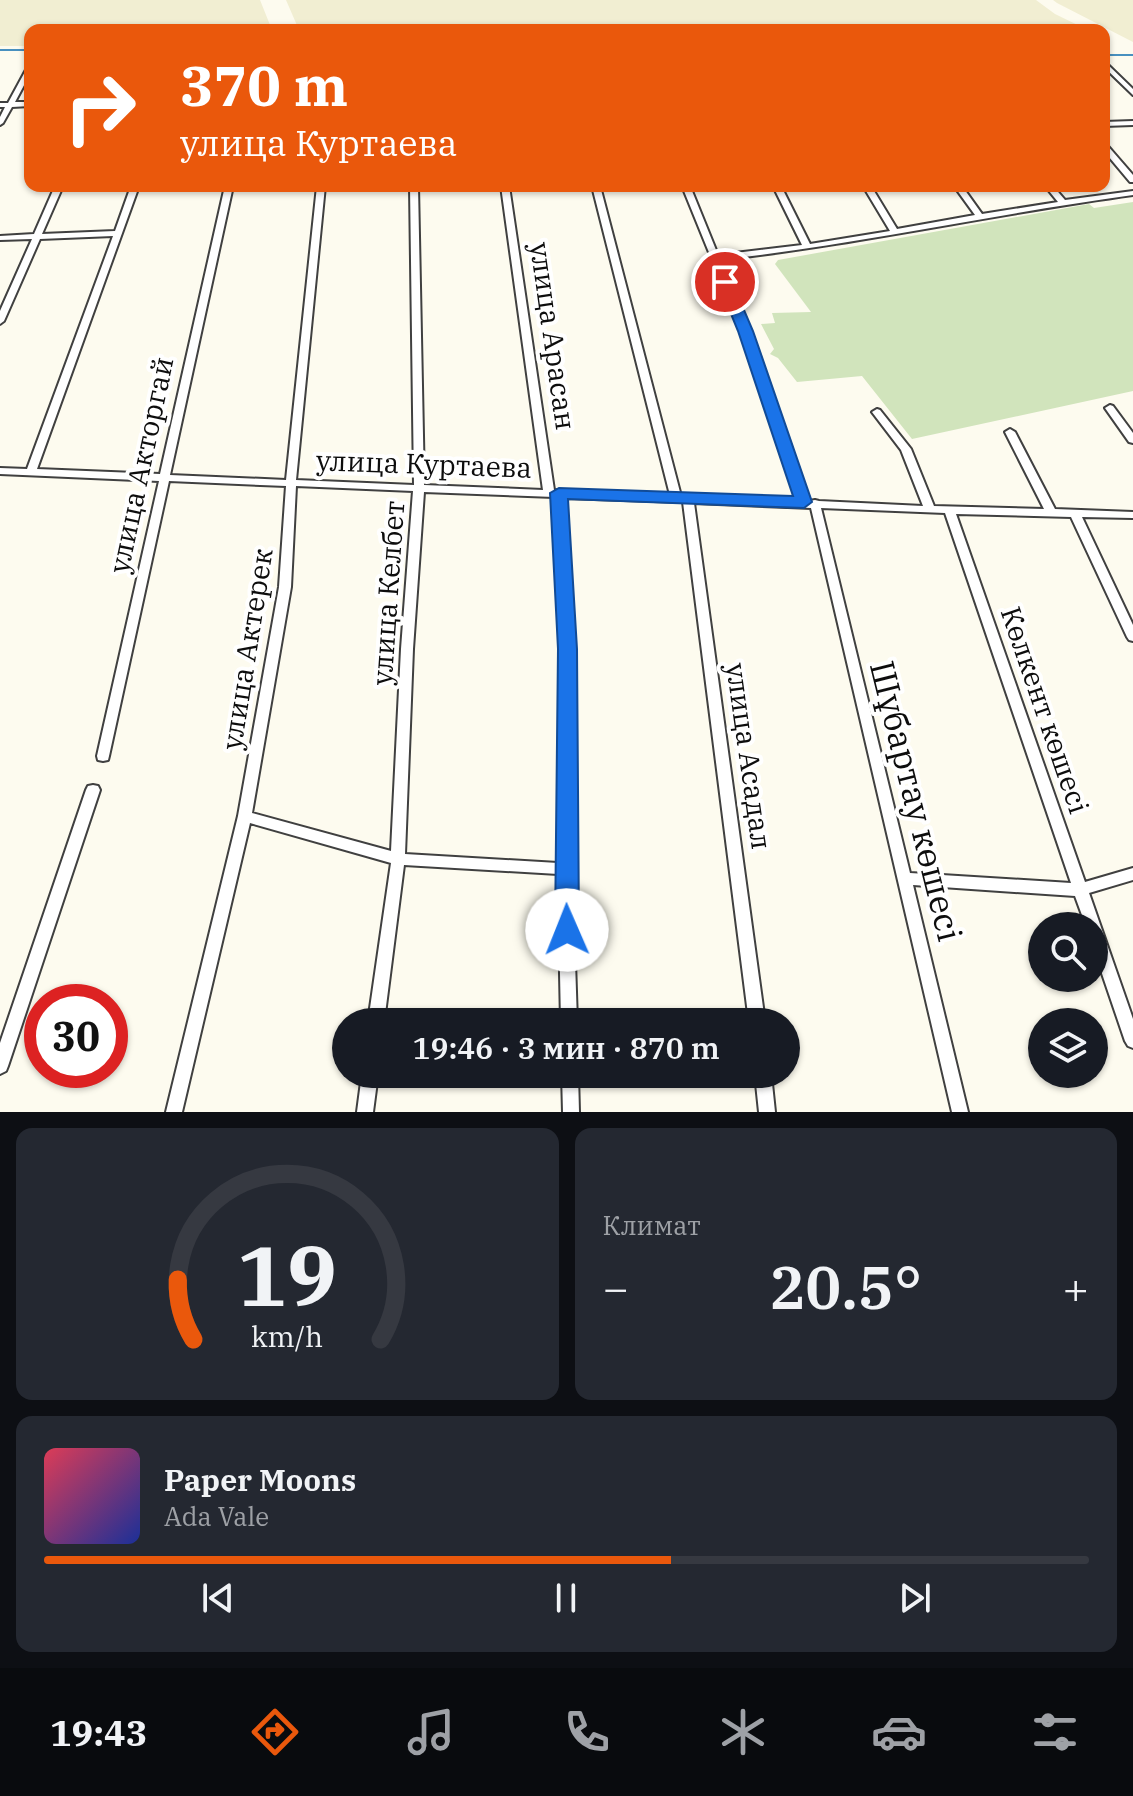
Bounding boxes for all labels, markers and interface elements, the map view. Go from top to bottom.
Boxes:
text: 370 m [180,49,348,121]
icon: right [48,56,152,160]
text: улица Куртаева [180,119,458,166]
street label: улица Арасан [522,240,585,432]
pin [691,248,759,316]
icon: arrive [703,260,747,304]
street label: улица Акторгай [100,353,181,576]
street label: улица Куртаева [316,441,533,486]
street label: улица Келбет [363,499,412,687]
street label: улица Актерек [212,546,281,752]
street label: Көлкент көшесі [993,602,1098,818]
street label: Шұбартау көшесі [861,656,973,946]
street label: улица Асадал [718,660,781,852]
position arrow [525,888,609,972]
map controls [1028,912,1108,1088]
button: search [1028,912,1108,992]
speed limit sign: 30 [24,984,128,1088]
button: layers [1028,1008,1108,1088]
text: 19:46 · 3 мин · 870 m [412,1028,720,1067]
text: Климат [603,1208,701,1242]
text: 19 [237,1221,337,1329]
text: 20.5° [769,1247,922,1326]
text: − [603,1259,629,1316]
text: + [1063,1259,1089,1316]
text: km/h [251,1318,323,1355]
text: Paper Moons [164,1460,356,1499]
text: Ada Vale [164,1499,269,1533]
icon: previous [196,1576,240,1620]
icon: pause [544,1576,588,1620]
icon: next [893,1576,937,1620]
icon: directions [247,1704,303,1760]
icon: music [403,1704,459,1760]
icon: phone [559,1704,615,1760]
icon: climate [715,1704,771,1760]
icon: car [871,1704,927,1760]
icon: filters [1027,1704,1083,1760]
text: 19:43 [50,1709,147,1756]

